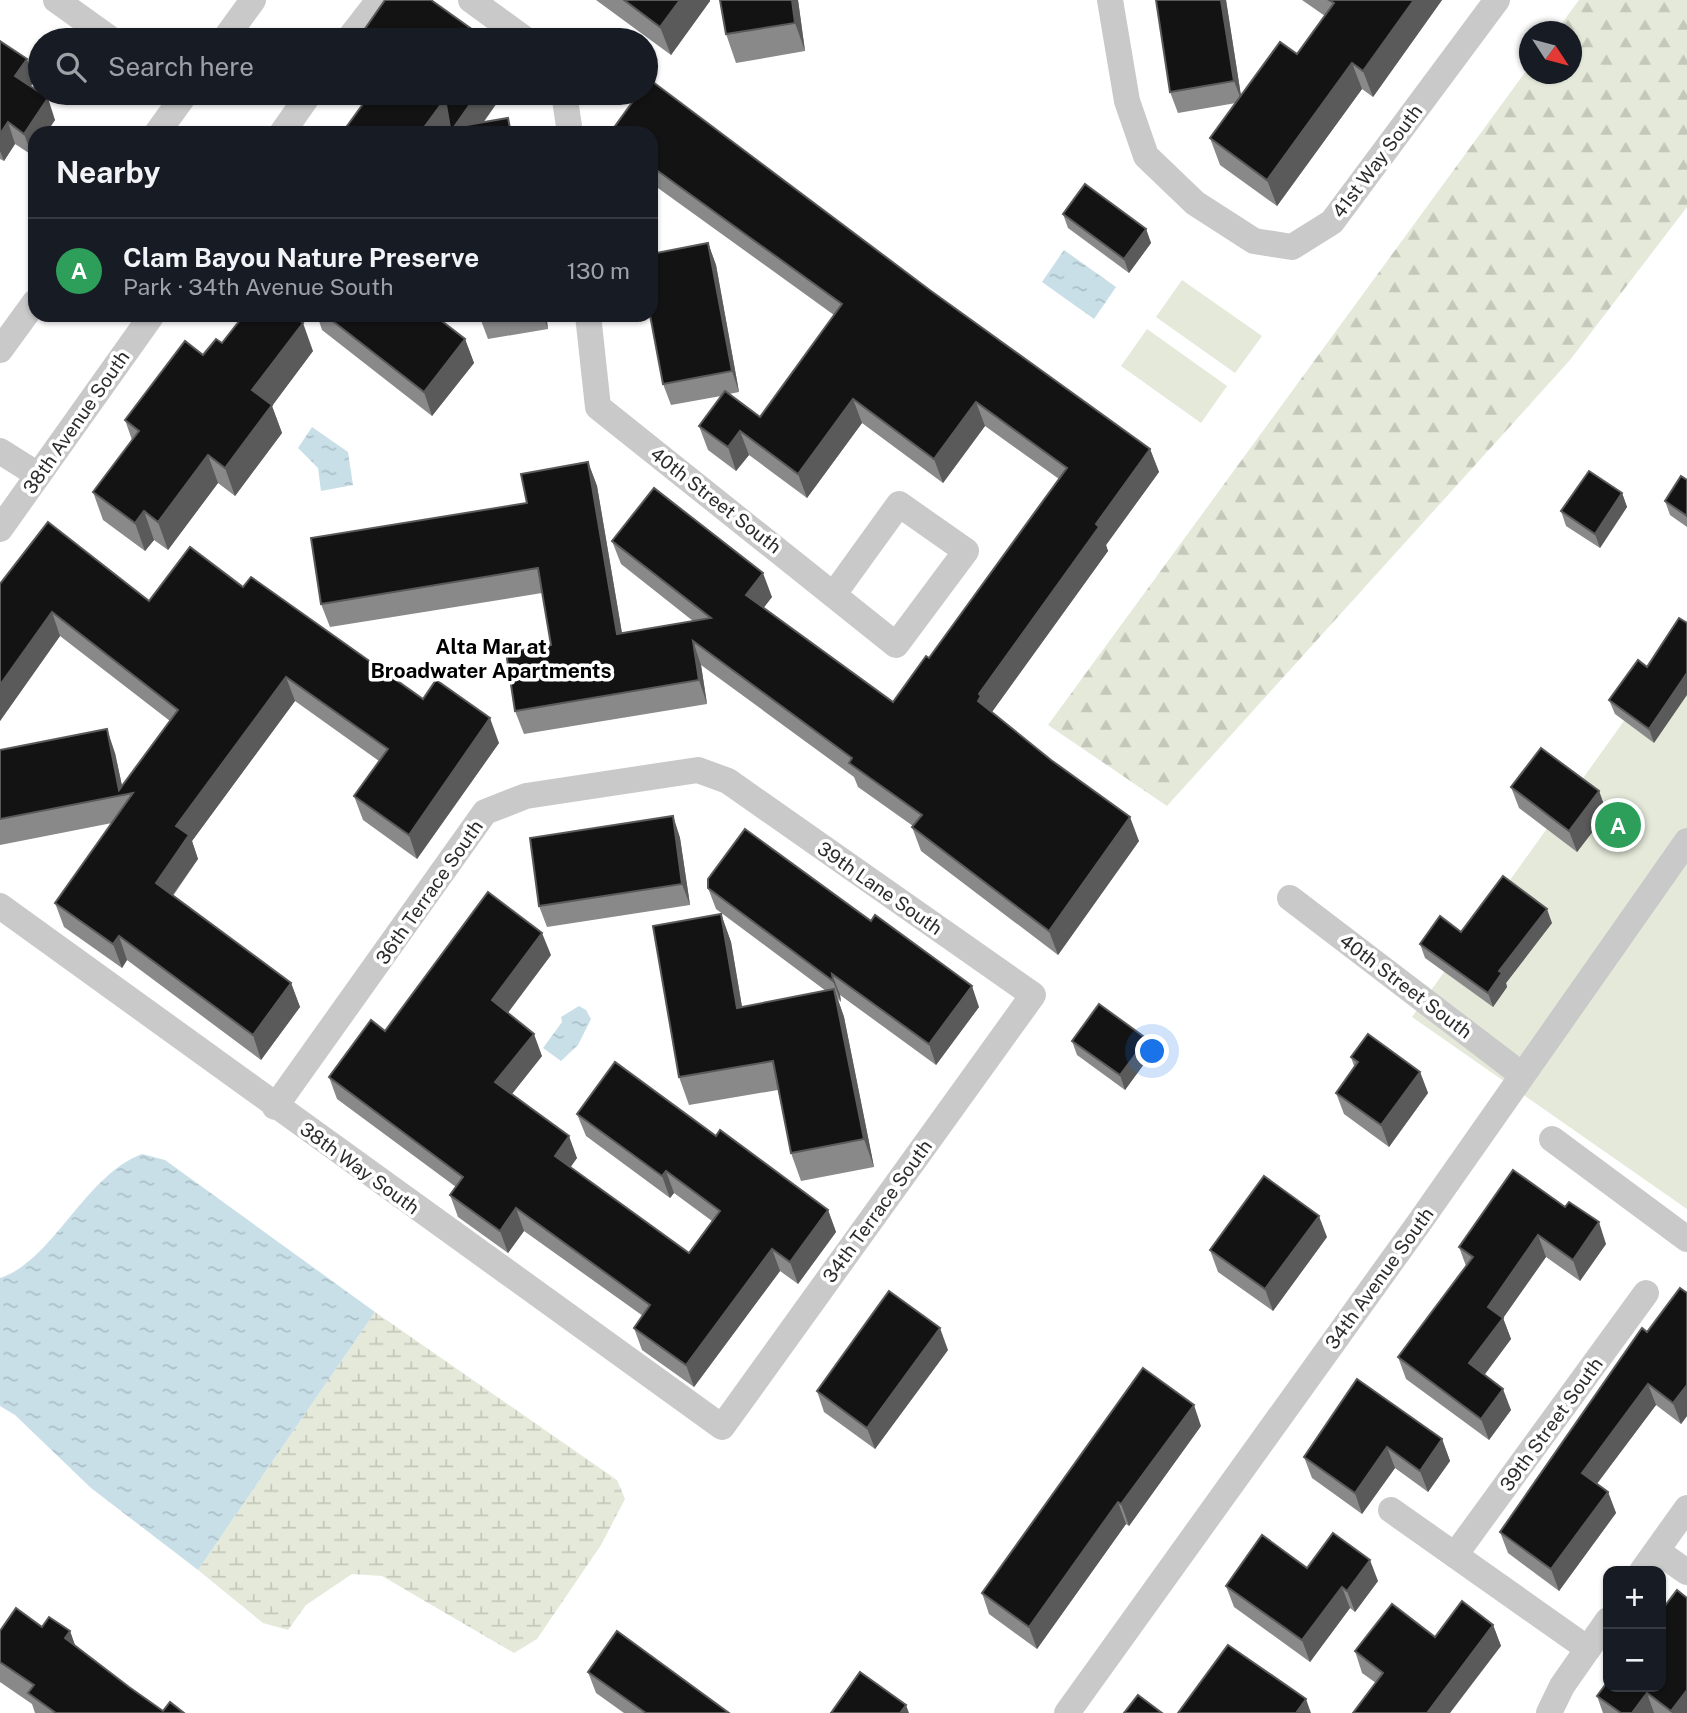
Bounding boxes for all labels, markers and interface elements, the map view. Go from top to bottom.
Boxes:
north arrow [1519,21,1582,84]
search box [28,28,658,105]
icon: search [52,48,90,86]
text: Search here [108,51,254,82]
street label: 41st Way South [1327,100,1427,222]
text: Nearby [56,154,160,190]
text: Clam Bayou Nature Preserve [123,242,479,273]
text: A [71,257,87,284]
text: 130 m [567,257,630,284]
text: Park · 34th Avenue South [123,273,393,300]
street label: 38th Avenue South [18,346,134,498]
street label: 40th Street South [646,442,786,558]
district label: Alta Mar at Broadwater Apartments [370,634,612,683]
pin: A [1595,799,1641,851]
street label: 36th Terrace South [371,816,487,968]
street label: 39th Lane South [814,837,946,939]
street label: 40th Street South [1336,929,1476,1043]
your location [1135,1034,1169,1068]
street label: 38th Way South [296,1117,424,1219]
street label: 34th Terrace South [818,1135,936,1287]
street label: 34th Avenue South [1320,1203,1438,1353]
street label: 39th Street South [1495,1353,1607,1495]
map controls [1603,1566,1666,1692]
button: + [1603,1566,1666,1629]
button: − [1603,1629,1666,1692]

